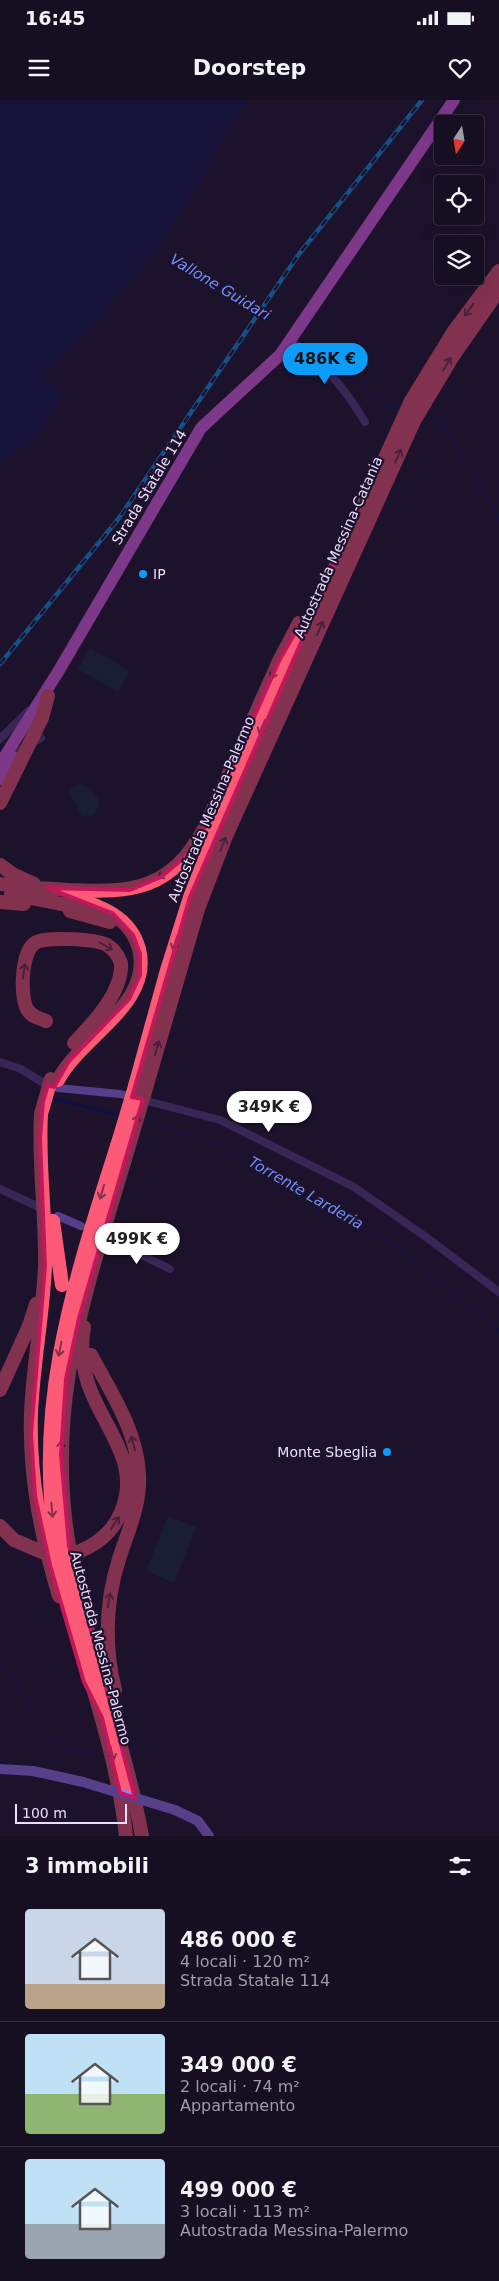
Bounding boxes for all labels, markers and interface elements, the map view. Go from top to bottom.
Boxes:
text: 16:45 [25,7,85,29]
icon: menu [25,54,53,82]
icon: heart [446,54,474,82]
text: Doorstep [193,55,306,80]
north arrow [434,115,484,165]
map controls [434,115,484,285]
button: locate [434,175,484,225]
button: layers [434,235,484,285]
water label: Vallone Guidari [167,250,274,324]
one-way arrow [464,303,474,317]
pin: 486K € [284,342,366,385]
text: 486K € [294,349,356,368]
one-way arrow [443,358,453,372]
street label: Strada Statale 114 [108,427,190,547]
one-way arrow [394,449,403,464]
street label: Autostrada Messina-Catania [291,454,385,640]
place label: IP [153,566,166,582]
marker: IP [137,568,149,580]
one-way arrow [315,620,325,635]
one-way arrow [269,664,278,679]
street label: Autostrada Messina-Palermo [165,714,257,904]
one-way arrow [256,719,266,734]
one-way arrow [220,836,229,851]
one-way arrow [158,869,172,879]
one-way arrow [170,935,180,951]
one-way arrow [98,941,113,951]
one-way arrow [19,963,29,979]
one-way arrow [153,1040,163,1056]
pin: 349K € [228,1090,310,1133]
text: 349K € [238,1097,300,1116]
one-way arrow [132,1114,142,1130]
water label: Torrente Larderia [245,1153,367,1233]
one-way arrow [97,1184,107,1200]
pin: 499K € [96,1222,178,1265]
text: 499K € [106,1229,168,1248]
one-way arrow [55,1340,64,1356]
one-way arrow [128,1435,138,1451]
one-way arrow [56,1441,66,1457]
place label: Monte Sbeglia [277,1444,377,1460]
marker: Monte Sbeglia [381,1446,393,1458]
one-way arrow [47,1502,57,1518]
one-way arrow [110,1516,120,1530]
street label: Autostrada Messina-Palermo [67,1549,135,1747]
one-way arrow [105,1593,115,1609]
one-way arrow [107,1744,117,1760]
scale bar [15,1801,128,1824]
text: 100 m [22,1805,67,1821]
icon: filters [446,1852,474,1880]
text: 3 immobili [25,1854,149,1878]
text: 486 000 € [180,1928,297,1952]
icon: home [65,1929,125,1989]
text: 4 locali · 120 m² [180,1952,310,1971]
text: Strada Statale 114 [180,1971,330,1990]
text: 349 000 € [180,2053,297,2077]
icon: home [65,2054,125,2114]
text: 2 locali · 74 m² [180,2077,300,2096]
text: Appartamento [180,2096,295,2115]
text: 499 000 € [180,2178,297,2202]
icon: home [65,2179,125,2239]
text: 3 locali · 113 m² [180,2202,310,2221]
text: Autostrada Messina-Palermo [180,2221,408,2240]

